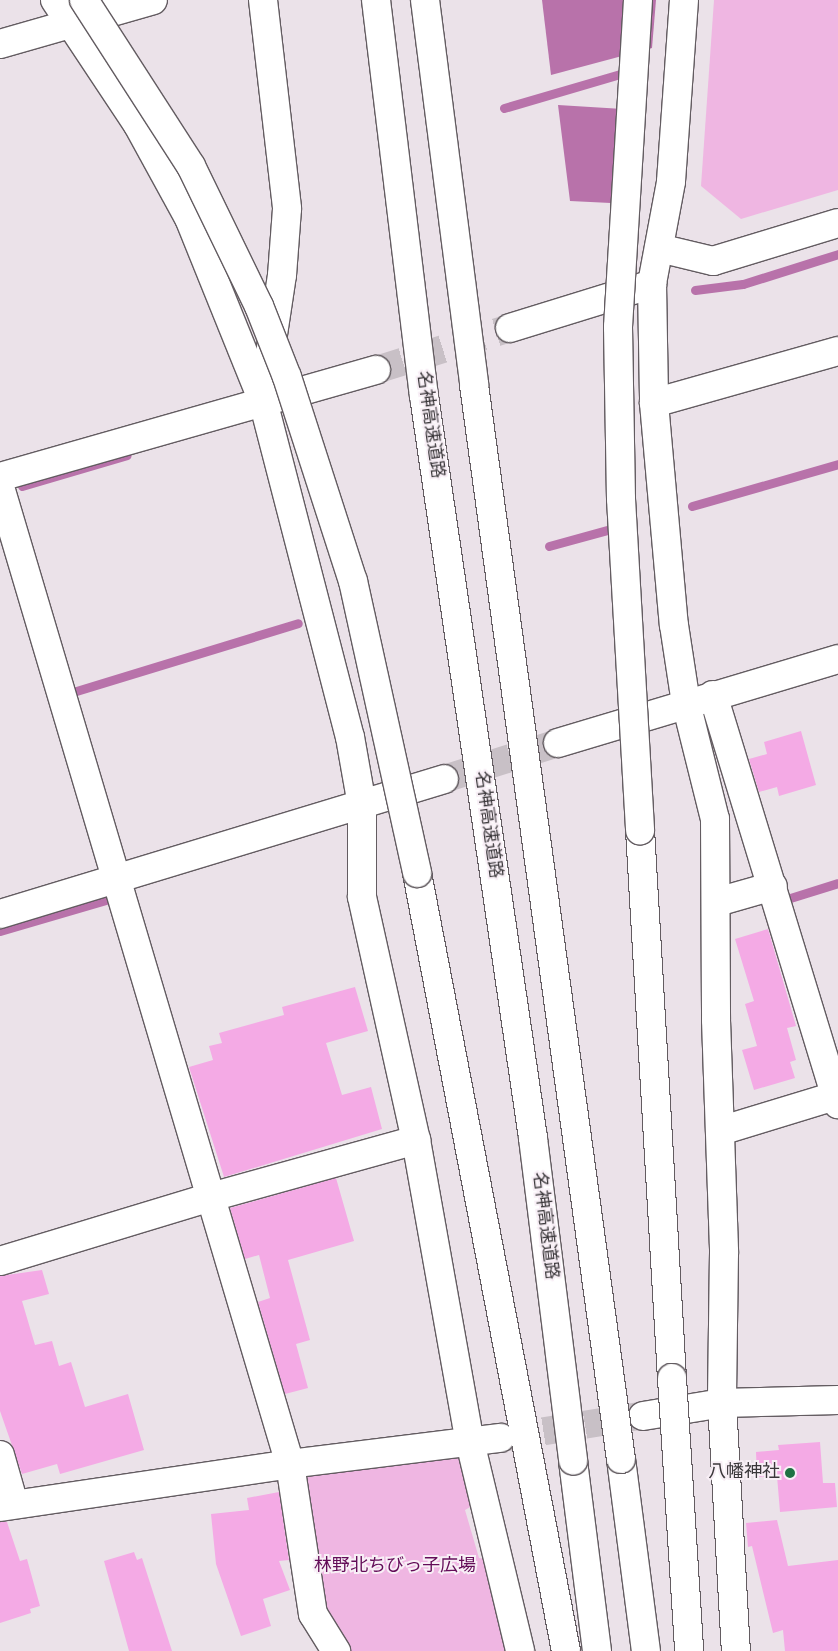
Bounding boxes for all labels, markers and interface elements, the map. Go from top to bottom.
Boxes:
street label: 名神高速道路 [411,370,447,480]
street label: 名神高速道路 [469,770,505,880]
street label: 名神高速道路 [527,1171,561,1281]
place label: 八幡神社 [708,1462,780,1484]
marker: 八幡神社 [784,1467,796,1479]
park label: 林野北ちびっ子広場 [314,1556,476,1578]

